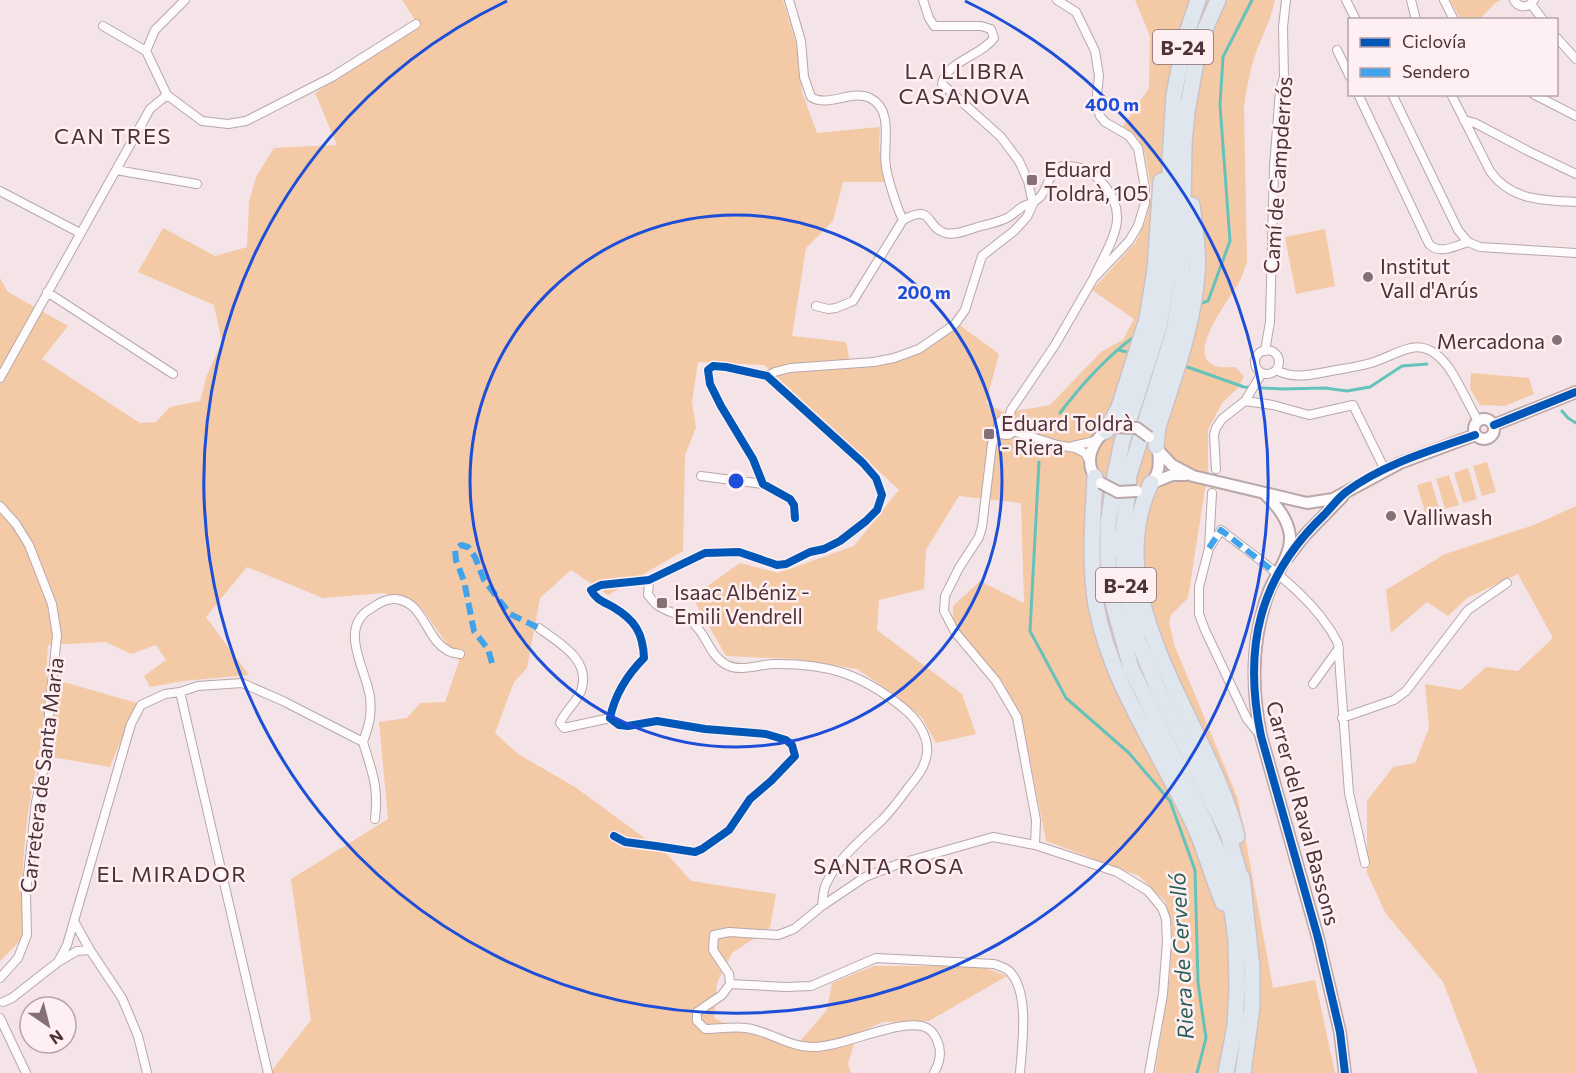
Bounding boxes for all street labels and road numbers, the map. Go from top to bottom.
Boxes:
road number: B-24 [1153,30,1213,64]
street label: Camí de Campderrós [1258,75,1296,275]
road number: B-24 [1096,568,1156,602]
street label: Carretera de Santa Maria [14,656,68,894]
street label: Carrer del Raval Bassons [1262,698,1346,928]

